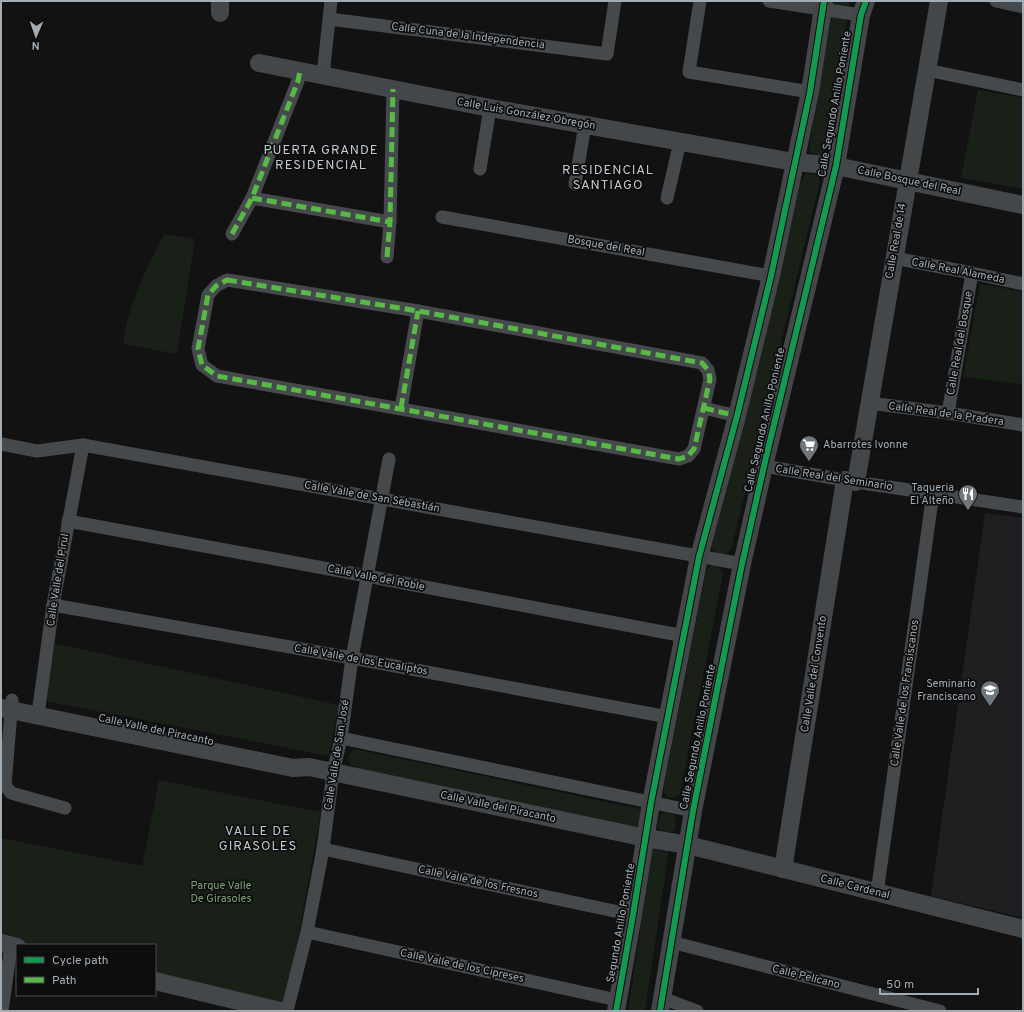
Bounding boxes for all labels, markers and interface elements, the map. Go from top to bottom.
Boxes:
north arrow [16,16,56,56]
street label: Calle Cuna de la Independencia [391,20,546,52]
street label: Calle Segundo Anillo Poniente [815,30,855,178]
text: N [31,38,40,52]
street label: Calle Luis González Obregón [455,95,597,133]
district label: PUERTA GRANDE RESIDENCIAL [263,143,379,174]
district label: RESIDENCIAL SANTIAGO [562,163,654,194]
street label: Calle Bosque del Real [856,163,962,199]
street label: Calle Real de 14 [882,202,910,280]
street label: Bosque del Real [566,232,646,260]
street label: Calle Real Alameda [910,255,1006,287]
street label: Calle Real del Bosque [944,290,976,396]
street label: Calle Segundo Anillo Poniente [742,346,788,494]
street label: Calle Real de la Pradera [887,399,1005,429]
supermarket icon: Abarrotes Ivonne [798,434,820,462]
place label: Abarrotes Ivonne [823,438,908,452]
street label: Calle Real del Seminario [774,462,894,494]
street label: Calle Valle de San Sebastián [303,478,441,516]
place label: Taqueria El Alteño [910,481,954,508]
restaurant icon: Taqueria El Alteño [957,483,979,511]
street label: Calle Valle del Pirul [44,533,72,627]
street label: Calle Valle del Roble [326,562,426,594]
street label: Calle Valle del Convento [798,615,830,733]
street label: Calle Valle de los Fransiscanos [888,619,922,767]
street label: Calle Valle de los Eucaliptos [293,641,429,679]
street label: Calle Segundo Anillo Poniente [677,663,719,811]
place label: Seminario Franciscano [917,677,976,704]
school or university icon: Seminario Franciscano [979,679,1001,707]
street label: Calle Valle de San José [321,698,353,811]
street label: Calle Valle del Piracanto [97,711,215,749]
street label: Calle Valle del Piracanto [439,788,557,826]
district label: VALLE DE GIRASOLES [219,824,297,855]
street label: Calle Valle de los Fresnos [417,862,539,902]
street label: Segundo Anillo Poniente [604,862,638,984]
street label: Calle Cardenal [819,872,891,902]
park label: Parque Valle De Girasoles [190,879,252,906]
legend [16,944,156,996]
street label: Calle Valle de los Cipreses [399,946,525,986]
text: Cycle path [52,953,109,969]
street label: Calle Pelícano [771,962,841,992]
scale bar [880,970,978,996]
text: Path [52,973,77,989]
text: 50 m [886,977,914,993]

